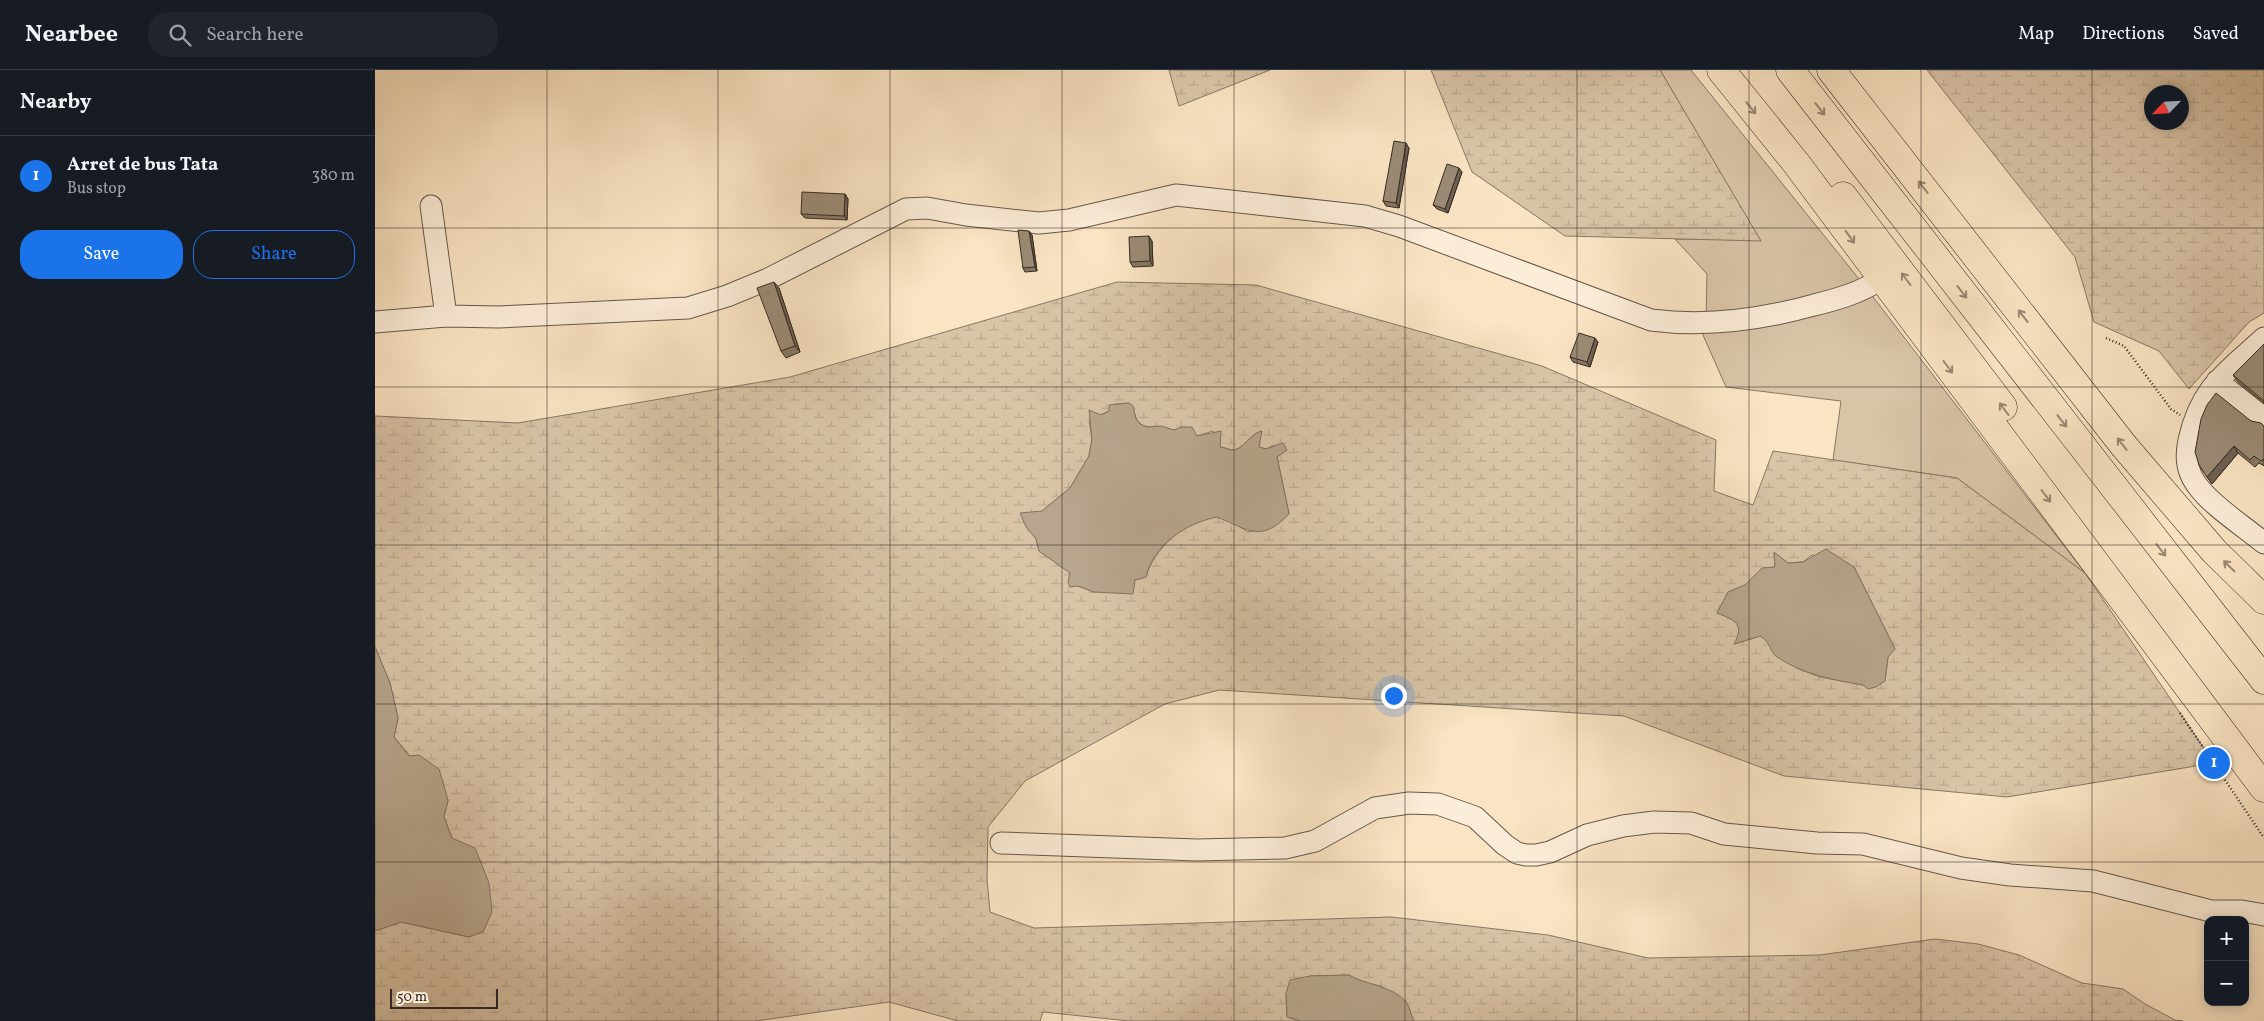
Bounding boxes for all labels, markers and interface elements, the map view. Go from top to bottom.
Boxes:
search box [148,12,498,57]
text: Nearbee [25,18,118,52]
icon: search [166,21,194,49]
text: Search here [206,22,303,48]
text: Map [2018,22,2054,47]
text: Directions [2082,22,2165,47]
text: Saved [2193,22,2239,47]
north arrow [2144,85,2189,130]
text: Nearby [20,88,91,117]
one-way arrow [1746,101,1757,114]
one-way arrow [1814,102,1825,115]
text: Arret de bus Tata [67,152,218,178]
text: 1 [33,165,39,187]
text: 380 m [312,165,355,187]
text: Bus stop [67,178,126,200]
one-way arrow [1918,181,1929,194]
button: Save [20,230,183,279]
button: Share [193,230,355,279]
one-way arrow [1845,230,1855,244]
one-way arrow [1901,273,1912,286]
one-way arrow [1957,285,1968,298]
one-way arrow [2018,309,2029,322]
one-way arrow [1943,360,1953,374]
one-way arrow [1999,402,2009,416]
one-way arrow [2056,414,2067,427]
one-way arrow [2117,438,2128,451]
one-way arrow [2041,489,2051,503]
one-way arrow [2155,543,2166,556]
one-way arrow [2223,560,2235,572]
your location [1381,683,1407,709]
pin: 1 [2198,744,2230,782]
map controls [2204,916,2249,1006]
button: + [2204,916,2249,961]
button: − [2204,961,2249,1006]
scale bar [390,986,497,1009]
text: 50 m [397,988,427,1007]

